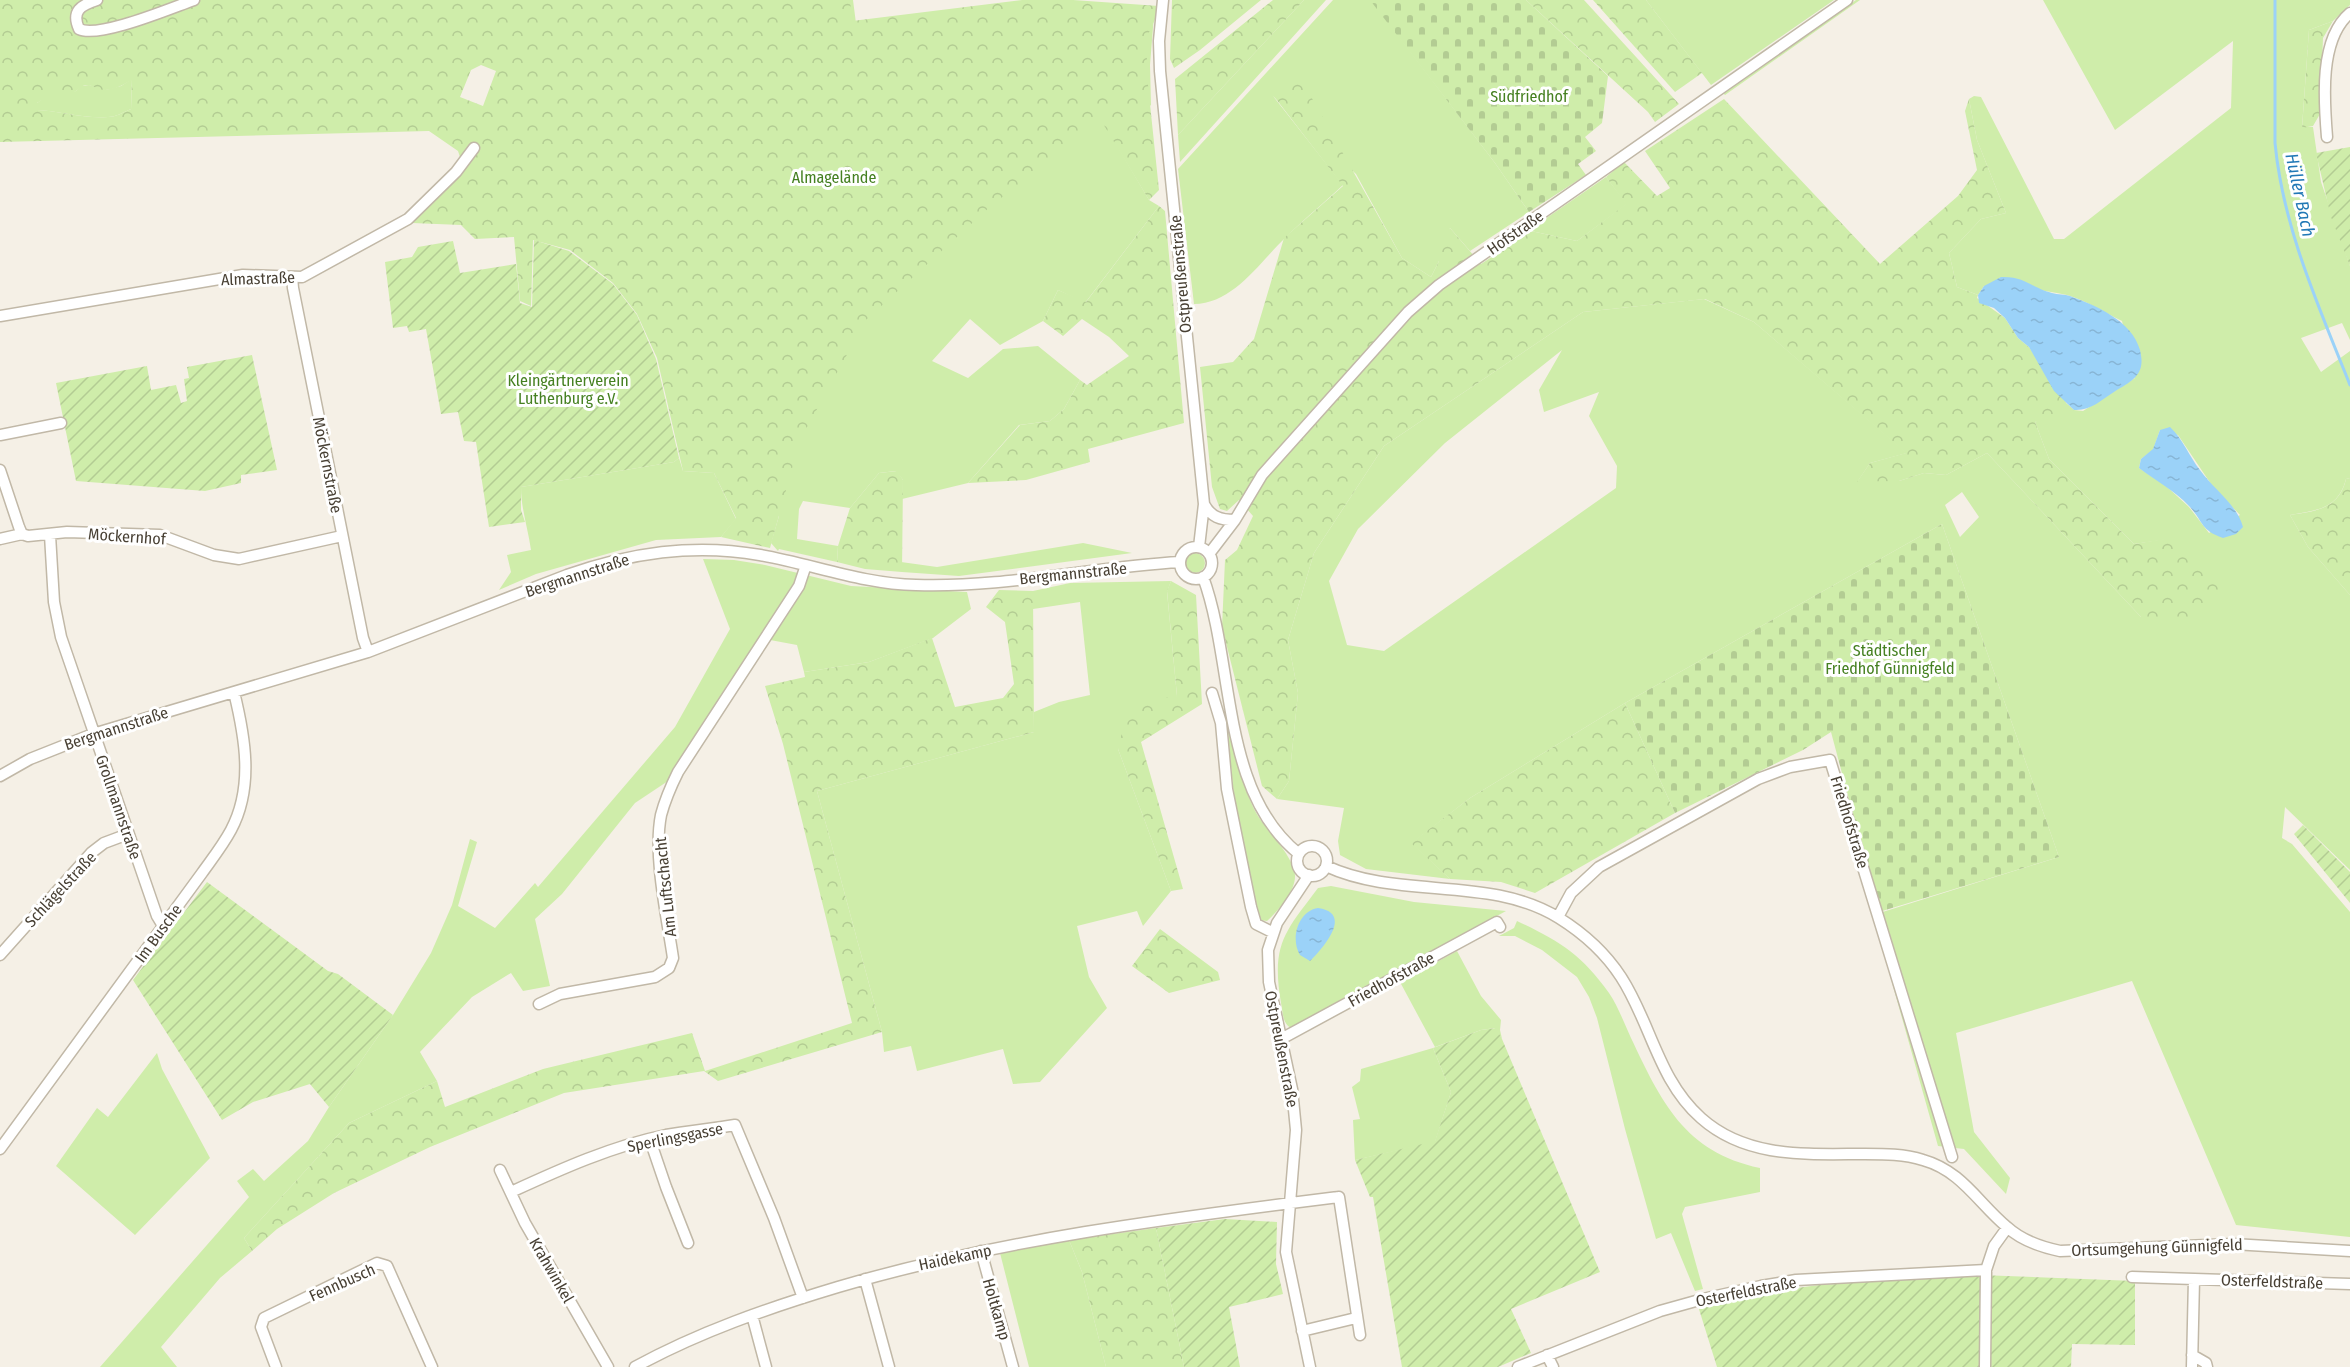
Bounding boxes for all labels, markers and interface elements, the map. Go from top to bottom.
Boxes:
park label: Südfriedhof [1490,87,1569,106]
water label: Hüller Bach [2280,151,2320,239]
park label: Almagelände [792,168,876,187]
street label: Hofstraße [1483,206,1547,259]
street label: Ostpreußenstraße [1166,214,1195,334]
street label: Almastraße [221,268,295,289]
park label: Kleingärtnerverein Luthenburg e.V. [507,371,629,408]
street label: Möckernstraße [309,416,346,515]
street label: Möckernhof [88,524,167,549]
street label: Bergmannstraße [523,550,632,601]
street label: Bergmannstraße [1018,558,1128,589]
park label: Städtischer Friedhof Günnigfeld [1825,641,1955,678]
street label: Bergmannstraße [62,703,171,754]
street label: Grollmannstraße [92,752,145,862]
street label: Friedhofstraße [1826,774,1873,871]
street label: Am Luftschacht [651,835,680,938]
street label: Schlägelstraße [21,848,100,931]
street label: Im Busche [131,900,186,966]
street label: Friedhofstraße [1345,948,1438,1011]
street label: Ostpreußenstraße [1261,989,1302,1109]
street label: Sperlingsgasse [626,1119,725,1156]
street label: Krahwinkel [525,1234,578,1306]
street label: Ortsumgehung Günnigfeld [2071,1235,2243,1260]
street label: Haidekamp [917,1241,993,1274]
street label: Fennbusch [306,1259,378,1305]
street label: Osterfeldstraße [2221,1270,2323,1293]
street label: Osterfeldstraße [1694,1272,1798,1311]
street label: Holtkamp [979,1276,1014,1342]

